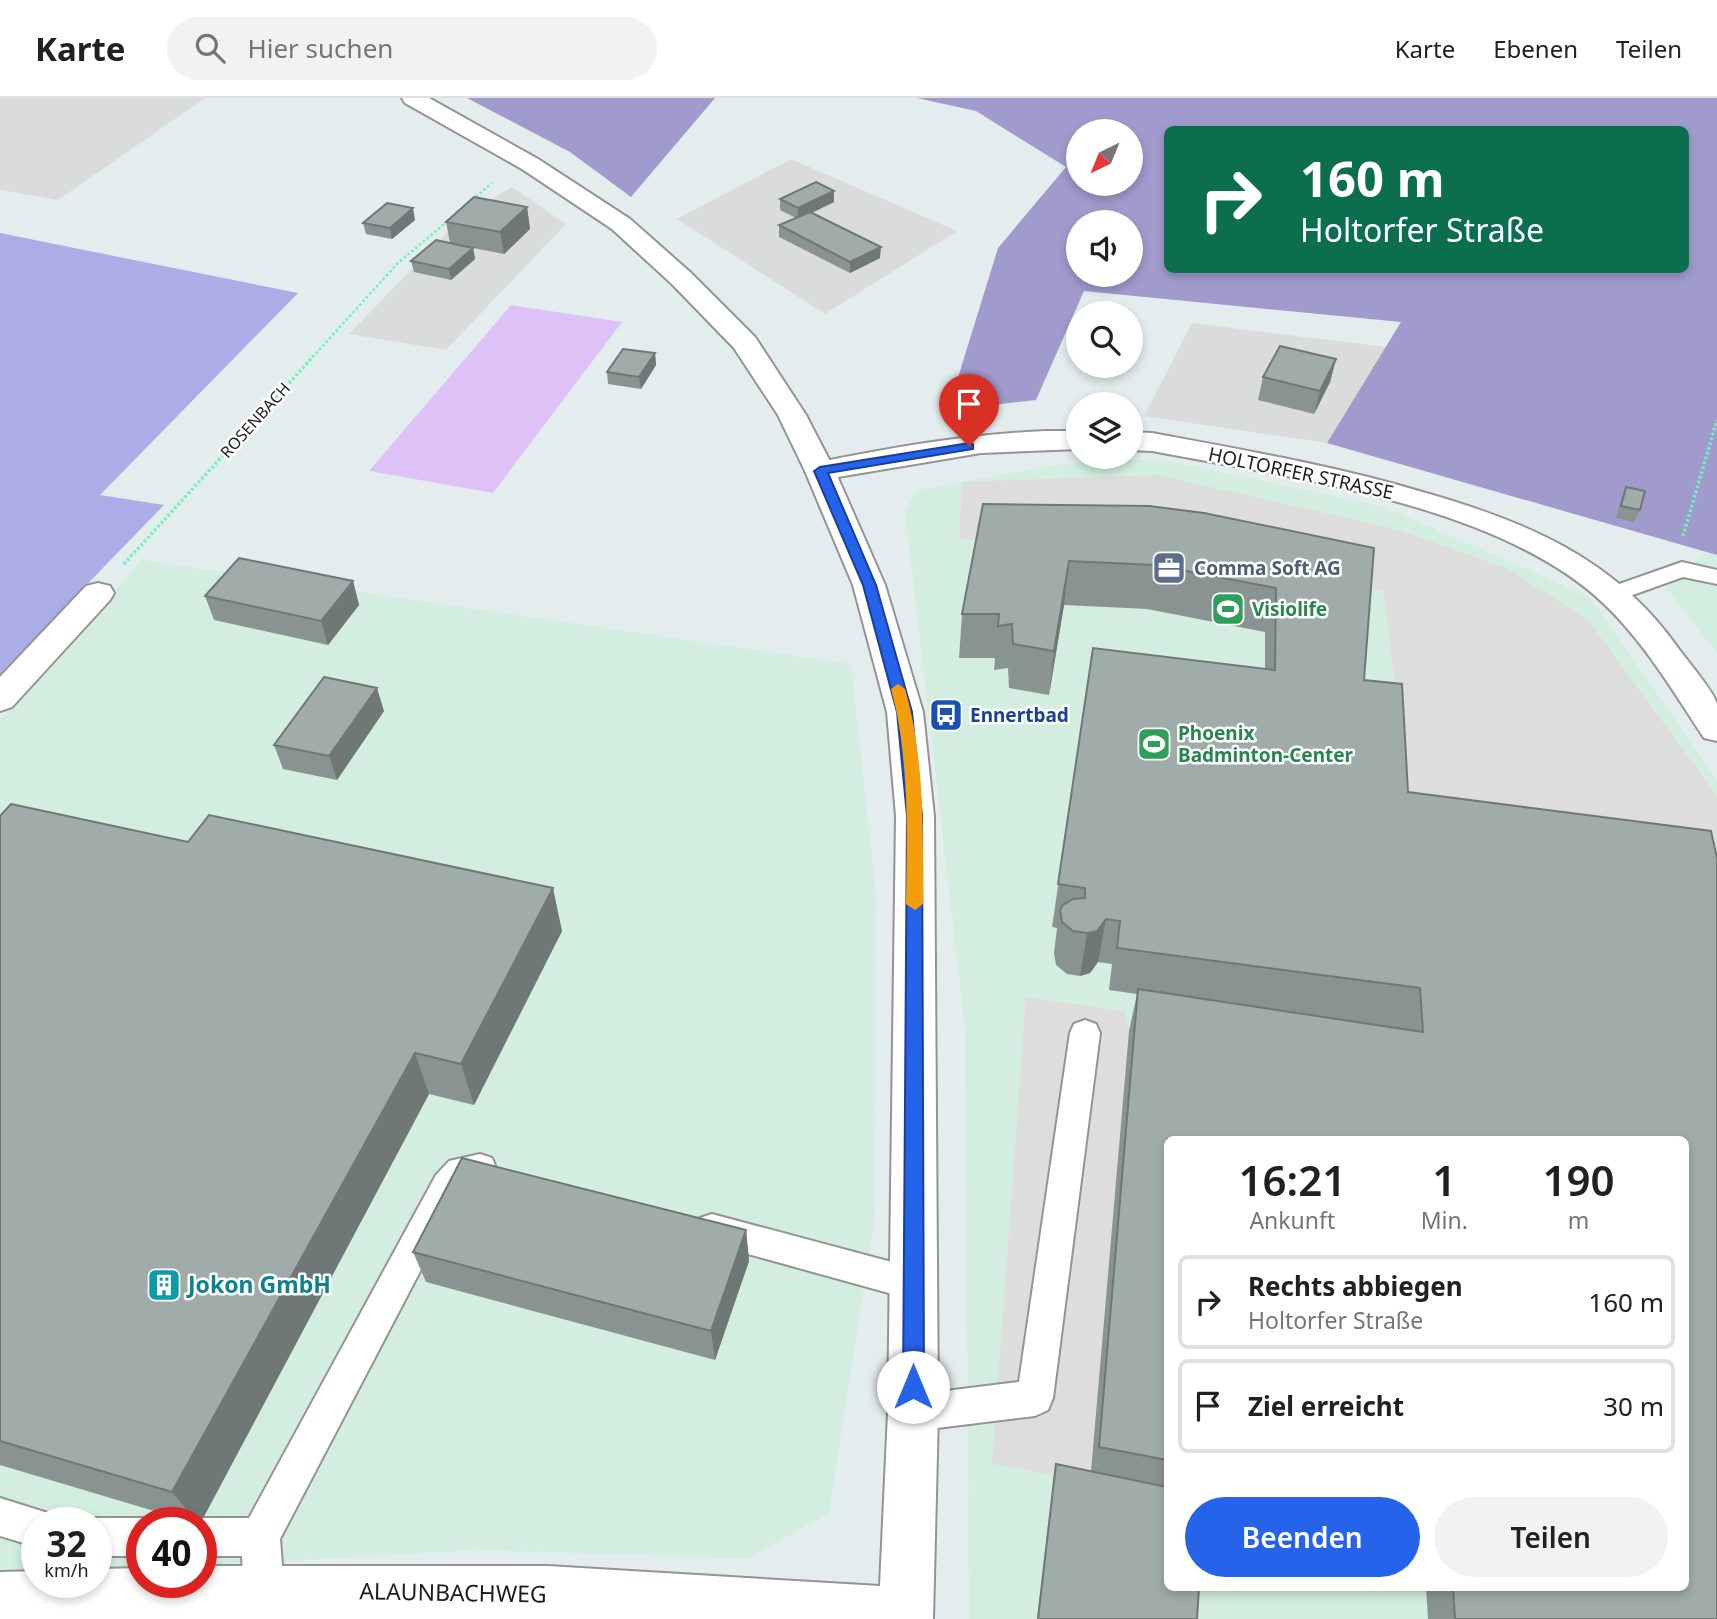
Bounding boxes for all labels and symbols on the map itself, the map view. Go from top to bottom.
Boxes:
north arrow [1066,119,1143,196]
pin [939,374,999,446]
street label: ROSENBACH [215,378,295,462]
street label: HOLTORFER STRASSE [1206,441,1396,505]
office icon: Comma Soft AG [1150,549,1188,587]
place label: Comma Soft AG [1194,555,1341,581]
sports icon: Visiolife [1209,590,1247,628]
place label: Visiolife [1252,596,1327,622]
bus stop icon: Ennertbad [927,696,965,734]
place label: Ennertbad [970,702,1069,728]
place label: Phoenix Badminton-Center [1178,720,1354,768]
sports icon: Phoenix Badminton-Center [1135,725,1173,763]
building icon: Jokon GmbH [145,1266,183,1304]
place label: Jokon GmbH [186,1268,331,1300]
position arrow [876,1350,950,1424]
speed limit sign: 40 [126,1507,217,1598]
street label: ALAUNBACHWEG [359,1574,547,1610]

